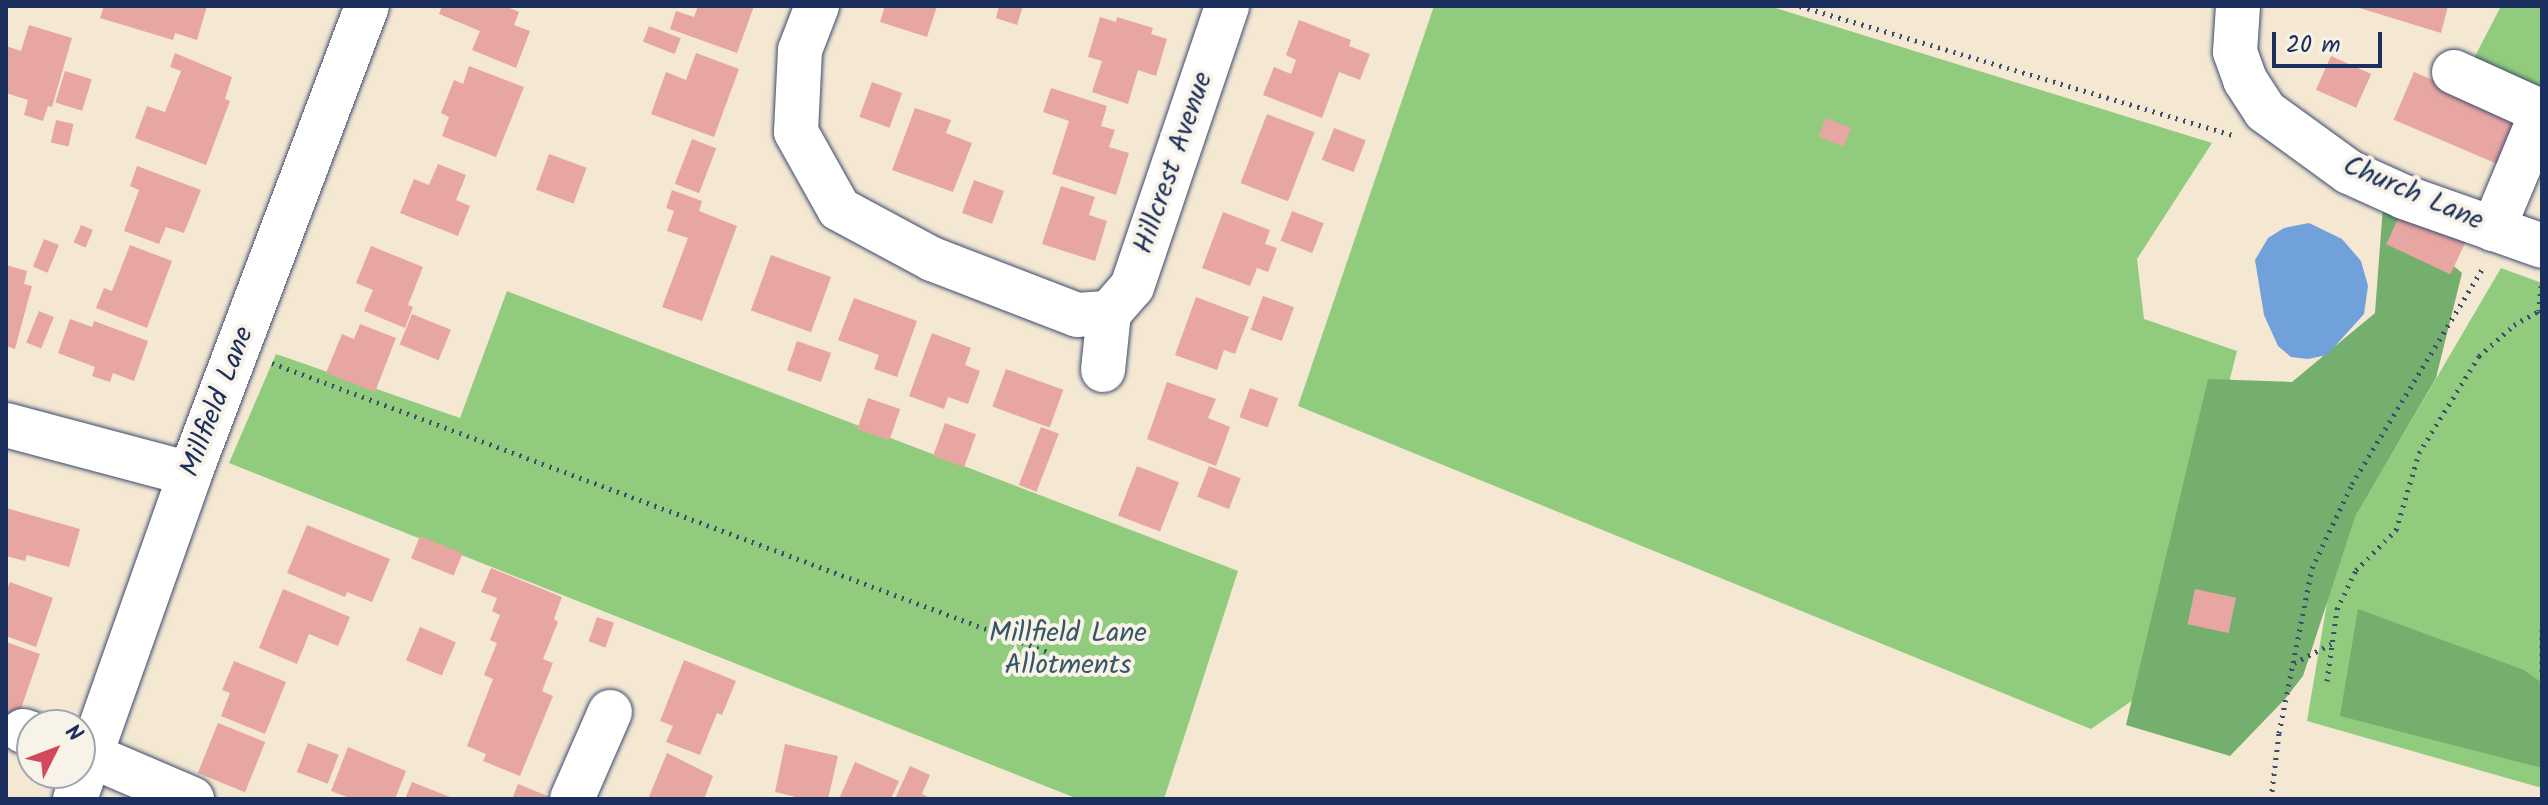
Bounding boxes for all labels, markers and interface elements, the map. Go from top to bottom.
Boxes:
scale bar [2276,16,2386,66]
text: 20 m [2286,26,2341,65]
street label: Hillcrest Avenue [1127,68,1221,258]
street label: Church Lane [2338,149,2488,239]
street label: Millfield Lane [174,322,262,482]
park label: Millfield Lane Allotments [989,617,1147,683]
north arrow [16,709,96,789]
text: N [55,717,90,751]

